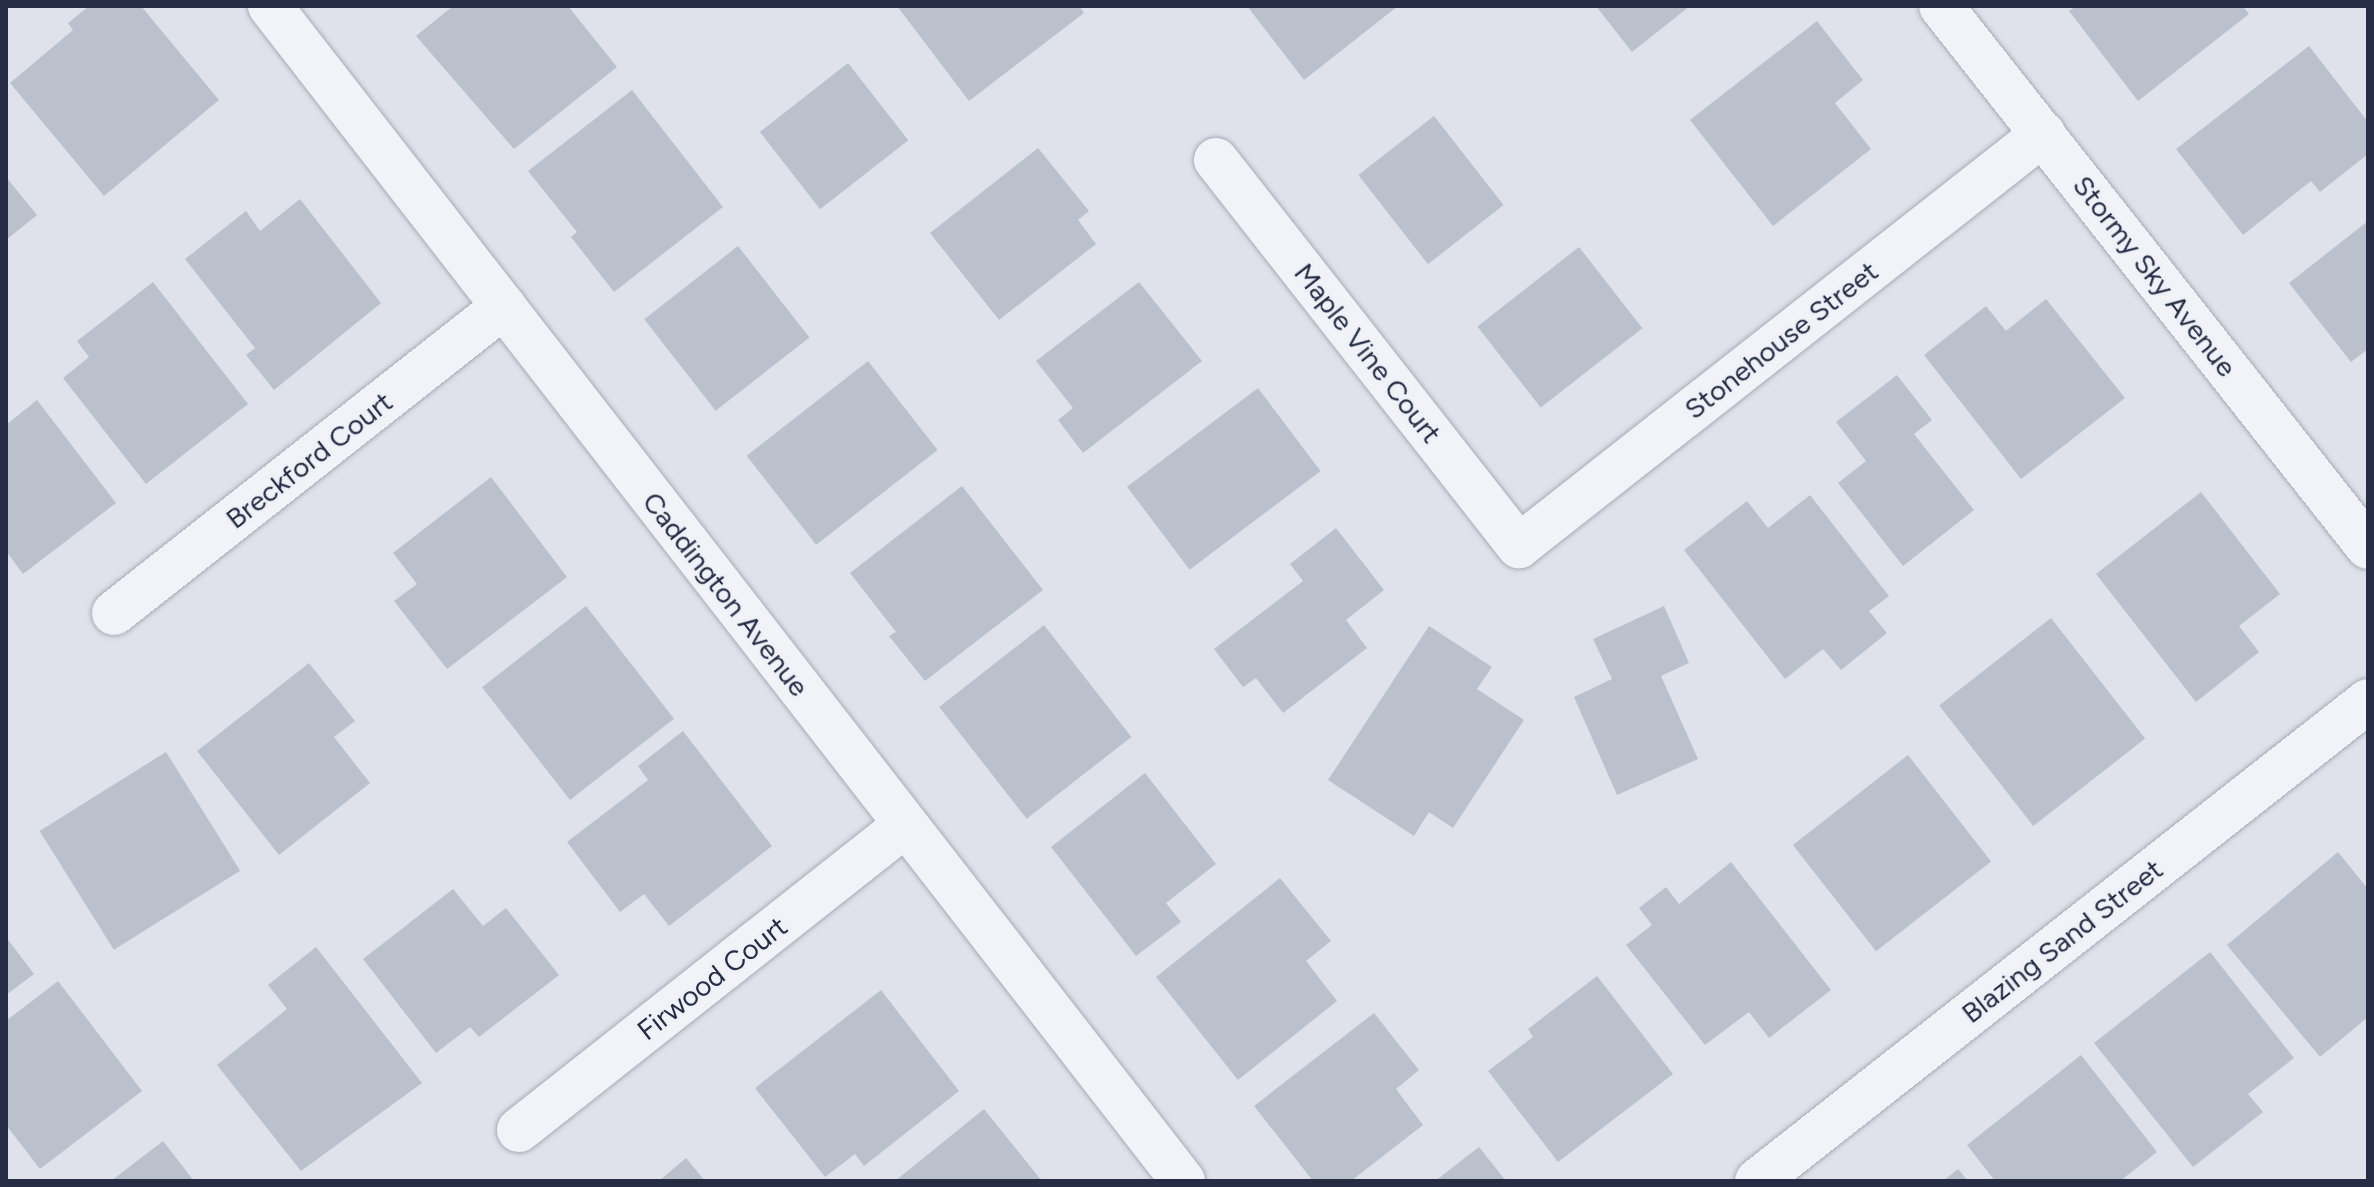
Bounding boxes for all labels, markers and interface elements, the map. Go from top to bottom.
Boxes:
street label: Stormy Sky Avenue [2066,169,2244,383]
street label: Stonehouse Street [1678,254,1884,426]
street label: Maple Vine Court [1287,256,1449,450]
street label: Breckford Court [219,385,399,535]
street label: Caddington Avenue [636,485,816,703]
street label: Blazing Sand Street [1955,852,2169,1030]
street label: Firwood Court [630,909,794,1047]

